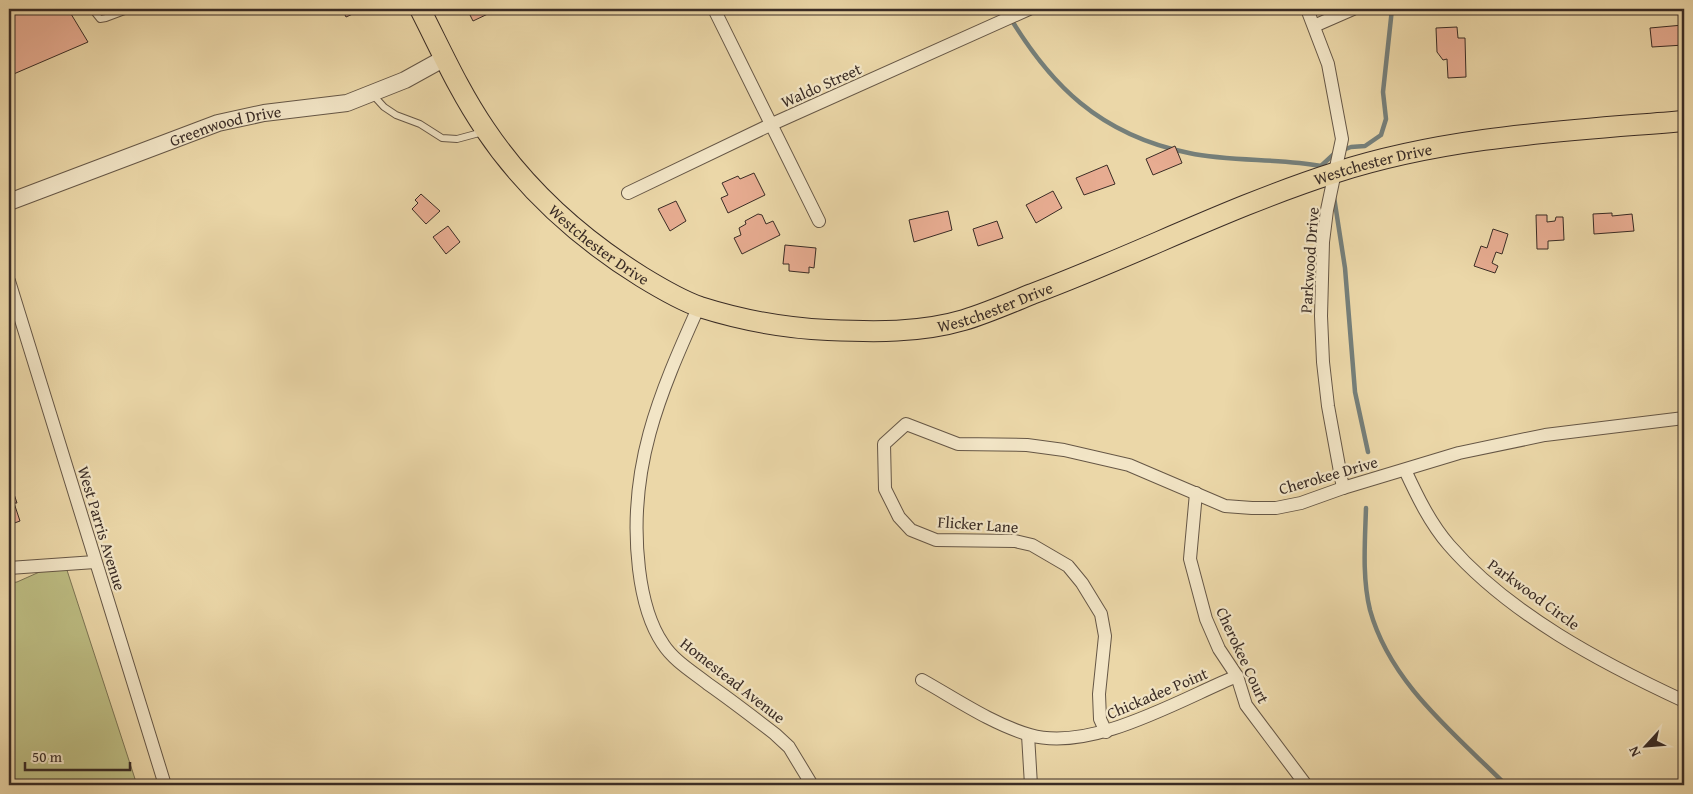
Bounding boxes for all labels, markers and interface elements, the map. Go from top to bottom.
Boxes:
street label: Waldo Street [777,56,865,113]
street label: Greenwood Drive [166,99,282,152]
street label: Westchester Drive [1311,137,1434,191]
street label: Westchester Drive [543,198,654,291]
street label: Parkwood Drive [1293,206,1325,314]
street label: Westchester Drive [935,275,1056,338]
street label: Cherokee Drive [1276,449,1380,501]
street label: West Parris Avenue [72,463,132,593]
street label: Flicker Lane [937,509,1019,539]
street label: Parkwood Circle [1483,552,1585,636]
street label: Cherokee Court [1210,603,1276,707]
street label: Homestead Avenue [675,631,791,729]
street label: Chickadee Point [1103,661,1212,725]
north arrow [1620,722,1670,772]
scale bar [25,739,130,771]
text: N [1623,743,1645,760]
text: 50 m [32,746,63,767]

